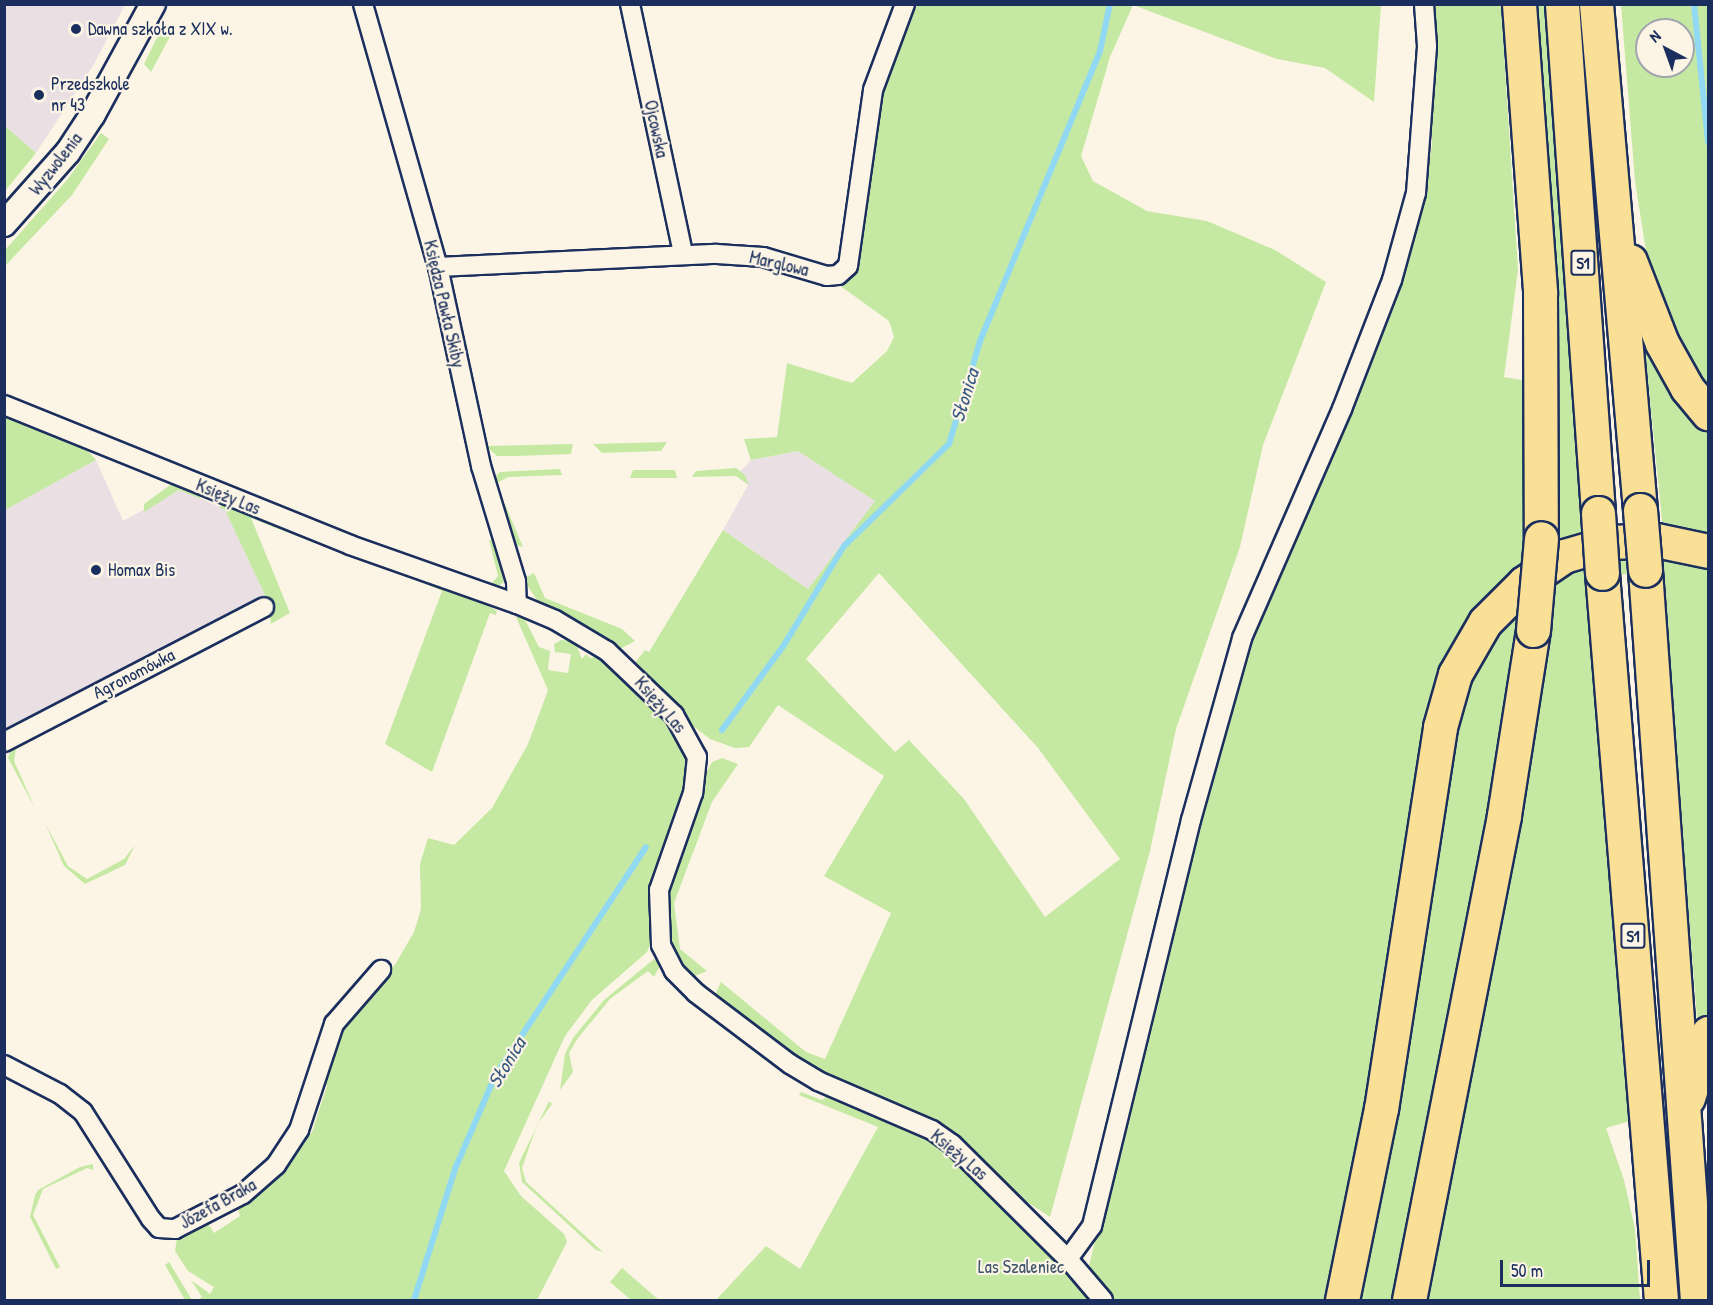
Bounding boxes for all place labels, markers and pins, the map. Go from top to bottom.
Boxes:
place label: Dawna szkoła z XIX w. [88,18,233,40]
marker: Dawna szkoła z XIX w. [69,22,83,36]
place label: Przedszkole nr 43 [51,74,130,116]
marker: Przedszkole nr 43 [32,88,46,102]
place label: Homax Bis [108,559,175,581]
marker: Homax Bis [89,563,103,577]

